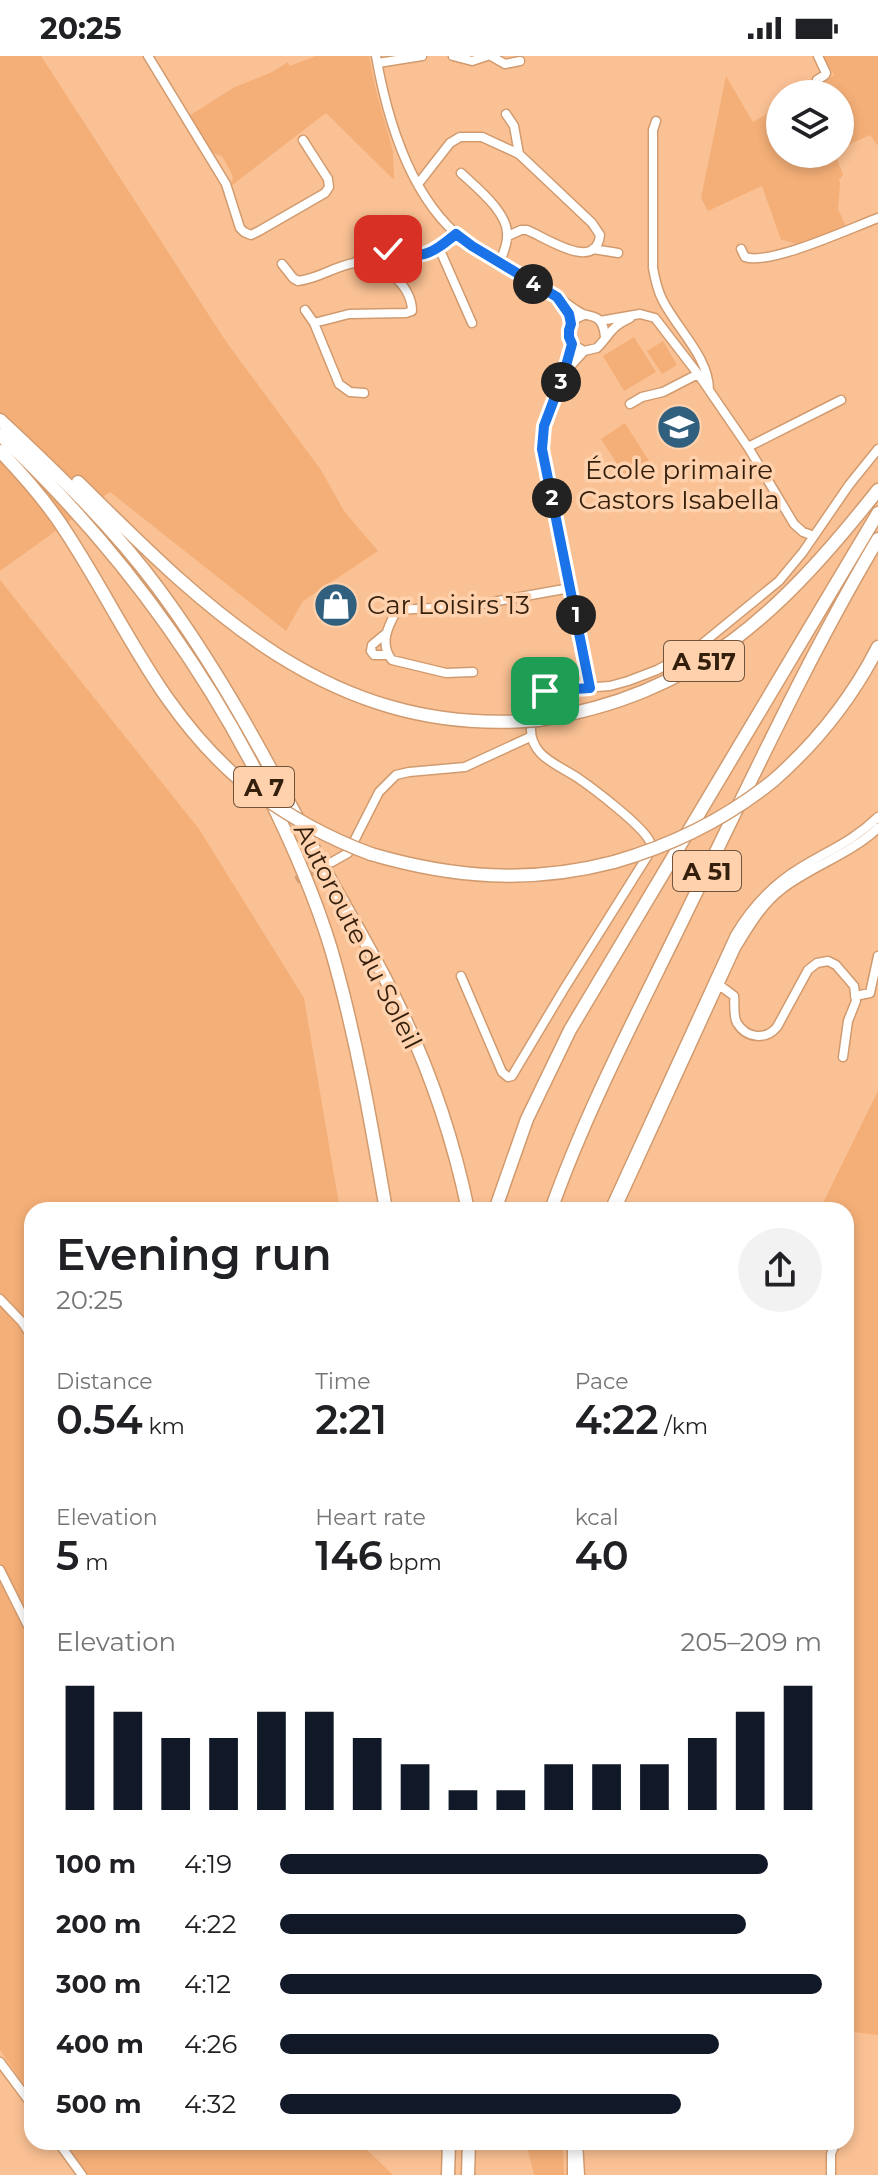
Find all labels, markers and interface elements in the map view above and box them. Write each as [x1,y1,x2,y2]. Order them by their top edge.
text: 20:25 [40,10,121,47]
map controls [766,80,854,168]
button: layers [766,80,854,168]
pin [354,215,422,283]
icon: check [366,227,410,271]
pin: 4 [513,264,553,304]
text: 4 [525,270,541,297]
pin: 3 [541,362,581,402]
text: 3 [554,368,568,395]
school or university icon: École primaire Castors Isabella [655,403,703,451]
place label: École primaire Castors Isabella [578,454,780,516]
pin: 2 [532,478,572,518]
text: 2 [546,484,558,511]
shop icon: Car Loisirs 13 [312,581,360,629]
place label: Car Loisirs 13 [367,589,530,621]
pin: 1 [556,595,596,635]
text: 1 [572,601,580,628]
road number: A 517 [664,641,744,681]
pin [511,657,579,725]
icon: arrive [523,669,567,713]
road number: A 7 [234,767,294,807]
street label: Autoroute du Soleil [287,818,429,1054]
road number: A 51 [673,851,741,891]
text: Evening run [56,1227,332,1281]
button: share [738,1228,822,1312]
text: 20:25 [56,1284,123,1316]
text: Distance [56,1368,153,1395]
text: Time [315,1368,371,1395]
text: Pace [575,1368,629,1395]
text: 0.54 [56,1395,143,1444]
text: 2:21 [315,1395,387,1444]
text: 4:22 [575,1395,658,1444]
text: km [143,1413,185,1440]
text: /km [658,1413,708,1440]
text: Elevation [56,1504,158,1531]
text: Heart rate [315,1504,426,1531]
text: kcal [575,1504,619,1531]
text: 5 [56,1531,79,1580]
text: 146 [315,1531,383,1580]
text: 40 [575,1531,629,1580]
text: m [79,1549,108,1576]
text: bpm [383,1549,442,1576]
text: Elevation [56,1626,176,1658]
text: 205–209 m [681,1626,822,1658]
text: 100 m [56,1848,136,1880]
text: 4:19 [184,1848,232,1880]
text: 200 m [56,1908,141,1940]
text: 4:22 [184,1908,236,1940]
text: 300 m [56,1968,141,2000]
text: 4:12 [184,1968,231,2000]
text: 400 m [56,2028,144,2060]
text: 4:26 [184,2028,237,2060]
text: 500 m [56,2088,141,2120]
text: 4:32 [184,2088,236,2120]

